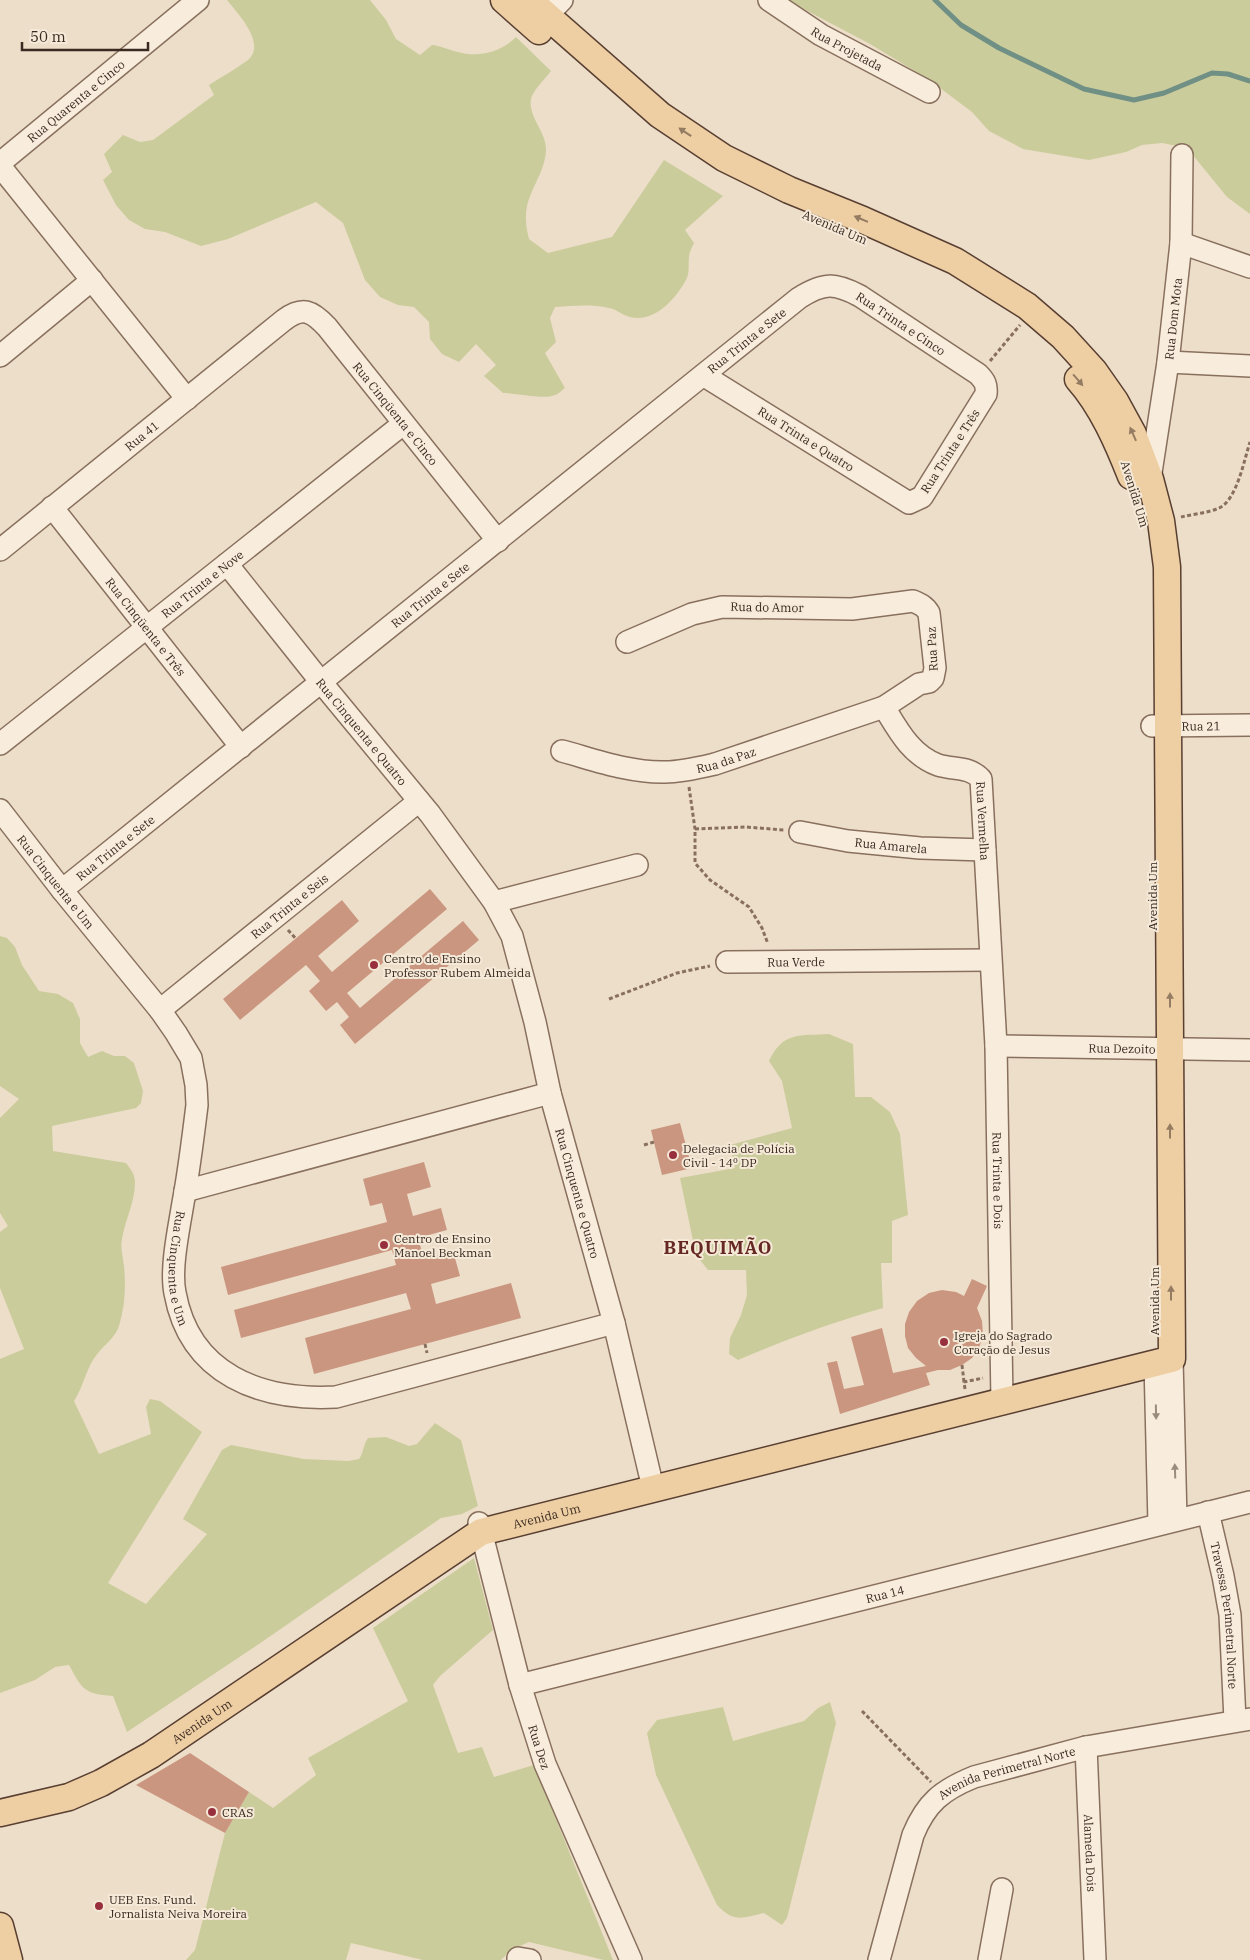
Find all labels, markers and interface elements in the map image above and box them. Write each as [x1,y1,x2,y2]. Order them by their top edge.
scale bar [22,20,149,52]
street label: Rua Projetada [808,23,886,74]
text: 50 m [30,27,66,46]
street label: Rua Quarenta e Cinco [24,56,128,145]
one-way arrow [678,127,692,137]
street label: Avenida Um [800,207,870,248]
one-way arrow [854,215,868,223]
street label: Rua Dom Mota [1161,276,1185,360]
street label: Rua Trinta e Cinco [853,288,949,358]
street label: Rua Trinta e Sete [704,304,789,376]
street label: Rua Cinqüenta e Cinco [350,359,442,468]
one-way arrow [1073,373,1084,386]
street label: Rua Trinta e Quatro [755,403,857,475]
street label: Rua Trinta e Três [917,406,983,496]
street label: Rua 41 [121,417,161,454]
one-way arrow [1128,427,1136,441]
street label: Avenida Um [1118,459,1152,530]
street label: Rua Trinta e Nove [158,546,246,621]
street label: Rua Trinta e Sete [388,558,472,630]
street label: Rua Cinqüenta e Três [103,574,189,679]
street label: Rua do Amor [730,599,804,615]
street label: Rua Paz [923,626,941,672]
street label: Rua Cinquenta e Quatro [313,675,411,788]
street label: Rua 21 [1181,718,1221,733]
street label: Rua da Paz [695,743,758,776]
street label: Rua Vermelha [974,781,993,861]
street label: Rua Trinta e Sete [73,811,157,883]
street label: Rua Cinquenta e Um [14,832,98,932]
street label: Rua Amarela [854,834,928,856]
street label: Avenida Um [1145,861,1160,931]
street label: Rua Trinta e Seis [247,870,331,941]
place label: Centro de Ensino Professor Rubem Almeida [384,951,531,980]
street label: Rua Verde [767,954,825,969]
marker: Centro de Ensino Professor Rubem Almeida [368,959,380,971]
one-way arrow [1166,992,1174,1008]
street label: Rua Dezoito [1088,1040,1156,1056]
one-way arrow [1166,1123,1174,1139]
street label: Rua Cinquenta e Quatro [553,1126,603,1260]
street label: Rua Trinta e Dois [990,1132,1007,1229]
place label: Delegacia de Polícia Civil - 14º DP [683,1141,795,1170]
marker: Delegacia de Polícia Civil - 14º DP [667,1149,679,1161]
street label: Rua Cinquenta e Um [166,1210,192,1328]
place label: Centro de Ensino Manoel Beckman [394,1231,492,1260]
district label: BEQUIMÃO [664,1236,772,1259]
marker: Centro de Ensino Manoel Beckman [378,1239,390,1251]
street label: Avenida Um [1147,1266,1162,1336]
one-way arrow [1167,1285,1175,1301]
place label: Igreja do Sagrado Coração de Jesus [954,1328,1052,1357]
marker: Igreja do Sagrado Coração de Jesus [938,1336,950,1348]
one-way arrow [1152,1404,1160,1420]
one-way arrow [1171,1463,1179,1479]
street label: Avenida Um [511,1500,582,1531]
street label: Travessa Perimetral Norte [1208,1540,1241,1689]
street label: Rua 14 [864,1582,906,1606]
street label: Avenida Um [169,1695,235,1746]
street label: Rua Dez [526,1723,554,1772]
street label: Avenida Perimetral Norte [935,1743,1077,1802]
place label: CRAS [222,1805,253,1820]
marker: CRAS [206,1806,218,1818]
street label: Alameda Dois [1081,1814,1100,1892]
place label: UEB Ens. Fund. Jornalista Neiva Moreira [109,1892,248,1921]
marker: UEB Ens. Fund. Jornalista Neiva Moreira [93,1900,105,1912]

